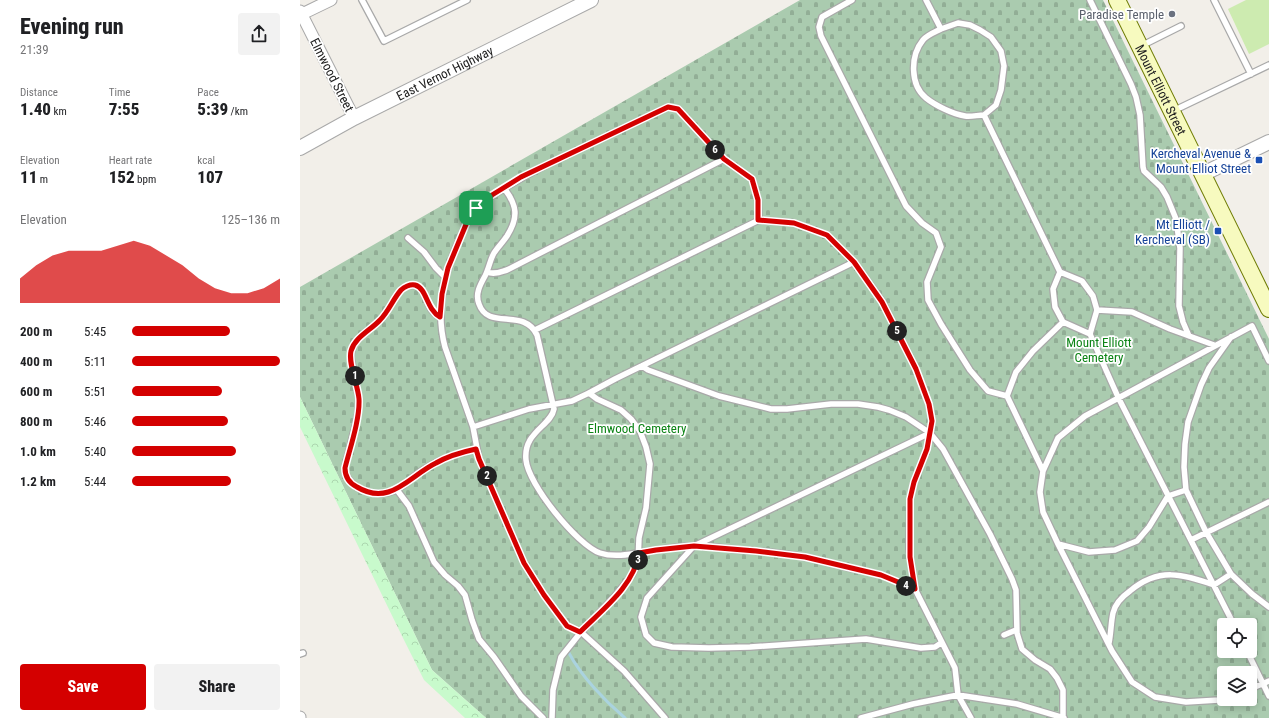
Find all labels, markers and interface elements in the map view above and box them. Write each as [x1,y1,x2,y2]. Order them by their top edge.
place label: Paradise Temple [1079,7,1164,22]
marker: Paradise Temple [1167,9,1177,19]
button: share [238,13,280,55]
text: Evening run [20,14,124,39]
street label: Elmwood Street [307,36,357,114]
text: 21:39 [20,42,49,57]
street label: East Vernor Highway [394,42,496,103]
street label: Mount Elliott Street [1133,42,1190,138]
text: Distance [20,86,58,99]
text: Time [109,86,130,99]
text: Pace [197,86,219,99]
text: 1.40 [20,99,51,119]
text: 7:55 [109,99,139,119]
text: 5:39 [197,99,228,119]
text: km [51,105,67,118]
text: /km [228,105,248,118]
pin: 6 [705,140,725,160]
text: 6 [712,143,718,156]
place label: Kercheval Avenue & Mount Elliot Street [1151,146,1251,176]
text: Elevation [20,154,60,167]
text: Heart rate [109,154,152,167]
text: kcal [197,154,215,167]
marker: Kercheval Avenue & Mount Elliot Street [1254,155,1264,165]
text: 11 [20,167,37,187]
text: 152 [109,167,135,187]
text: 107 [197,167,223,187]
text: m [37,173,48,186]
text: bpm [135,173,156,186]
pin [459,191,493,225]
icon: arrive [465,197,487,219]
text: Elevation [20,212,67,227]
text: 125–136 m [221,212,280,227]
place label: Mt Elliott / Kercheval (SB) [1135,217,1210,247]
marker: Mt Elliott / Kercheval (SB) [1213,226,1223,236]
pin: 5 [887,321,907,341]
text: 200 m [20,324,52,339]
text: 5:45 [84,324,106,339]
text: 5 [894,324,900,337]
park label: Mount Elliott Cemetery [1066,335,1132,365]
text: 400 m [20,354,52,369]
text: 5:11 [84,354,106,369]
pin: 1 [345,366,365,386]
text: 1 [352,369,358,382]
text: 600 m [20,384,52,399]
text: 5:51 [84,384,106,399]
text: 800 m [20,414,52,429]
text: 5:46 [84,414,106,429]
park label: Elmwood Cemetery [588,421,687,436]
text: 1.0 km [20,444,56,459]
text: 5:40 [84,444,106,459]
pin: 2 [477,466,497,486]
text: 2 [484,469,490,482]
text: 1.2 km [20,474,56,489]
text: 5:44 [84,474,106,489]
pin: 3 [628,550,648,570]
text: 3 [635,553,641,566]
pin: 4 [896,576,916,596]
text: 4 [903,579,909,592]
map controls [1217,618,1257,706]
button: locate [1217,618,1257,658]
button: Save [20,664,146,710]
button: Share [154,664,280,710]
button: layers [1217,666,1257,706]

